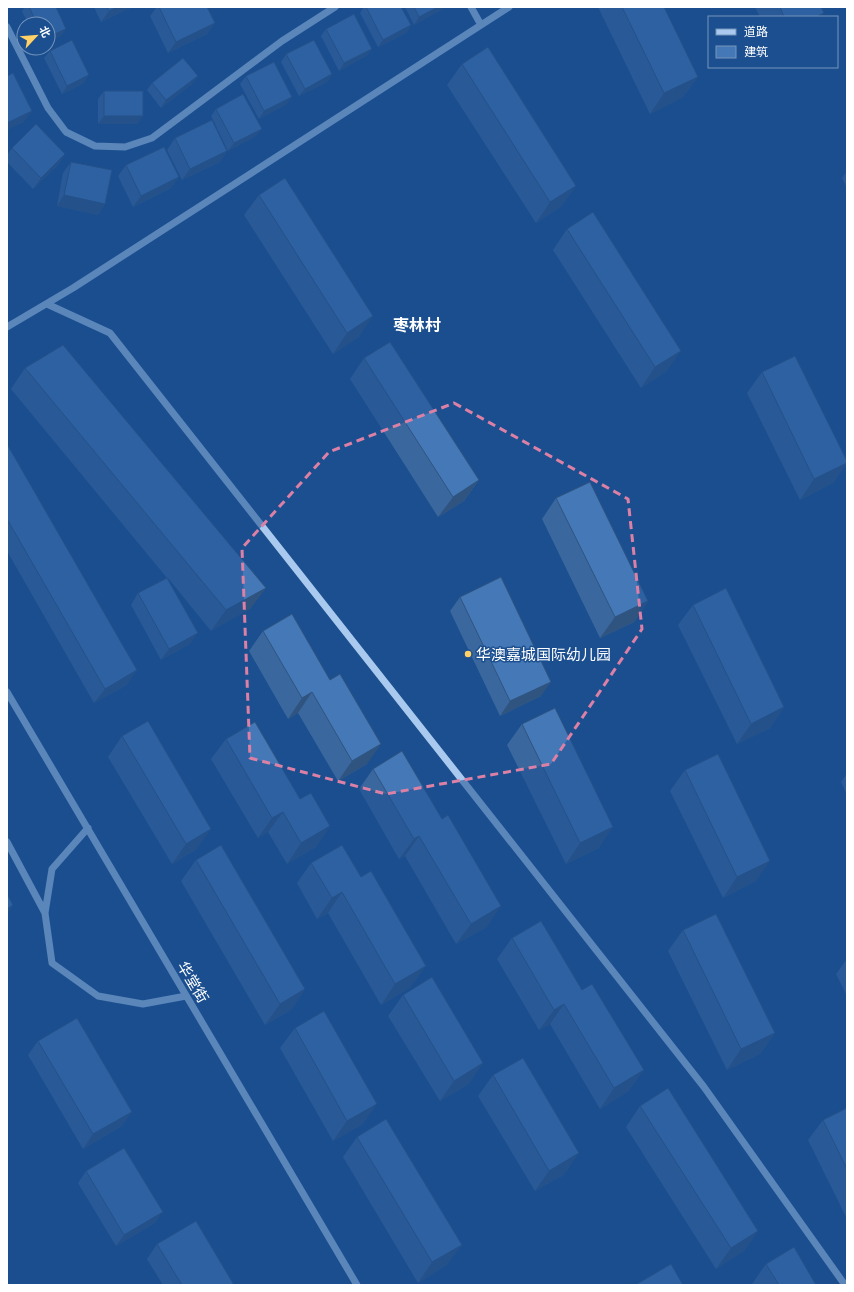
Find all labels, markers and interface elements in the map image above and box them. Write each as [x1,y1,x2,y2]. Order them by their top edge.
north arrow [16,16,56,56]
legend [708,16,838,68]
text: 北 [36,24,54,40]
text: 道路 [744,24,768,40]
text: 建筑 [744,44,768,60]
district label: 枣林村 [393,315,441,336]
place label: 华澳嘉城国际幼儿园 [476,645,611,664]
marker: 华澳嘉城国际幼儿园 [463,649,473,659]
street label: 华堂街 [173,958,213,1006]

